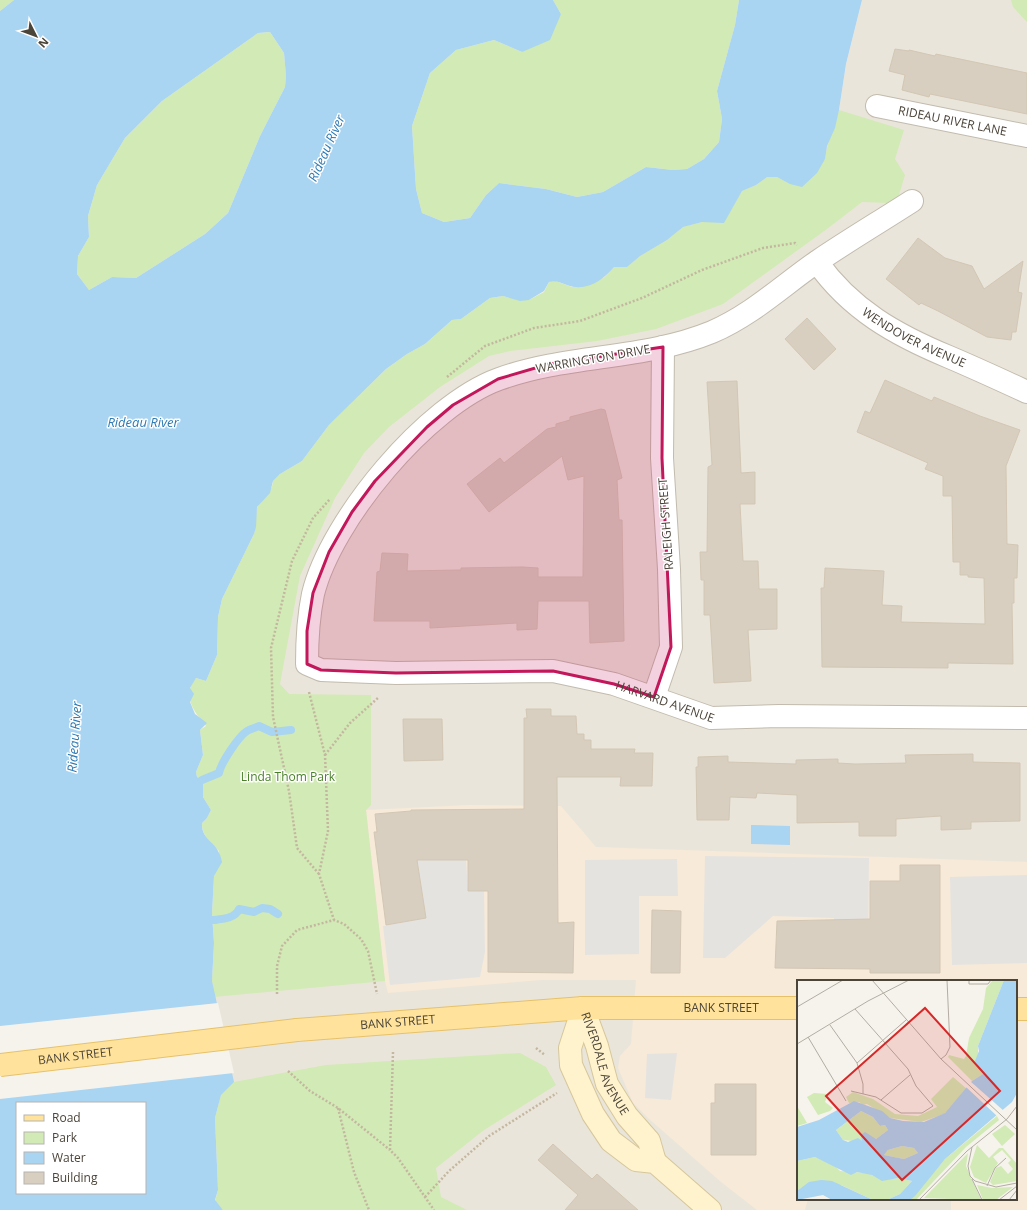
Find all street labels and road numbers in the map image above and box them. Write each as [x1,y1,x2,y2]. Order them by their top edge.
street label: RIDEAU RIVER LANE [897,101,1008,140]
street label: WENDOVER AVENUE [859,303,969,371]
street label: WARRINGTON DRIVE [534,340,652,377]
street label: RALEIGH STREET [654,477,677,571]
street label: HARVARD AVENUE [613,676,717,727]
street label: BANK STREET [683,999,759,1016]
street label: RIVERDALE AVENUE [577,1009,633,1118]
street label: BANK STREET [359,1010,436,1033]
street label: BANK STREET [37,1043,114,1068]

